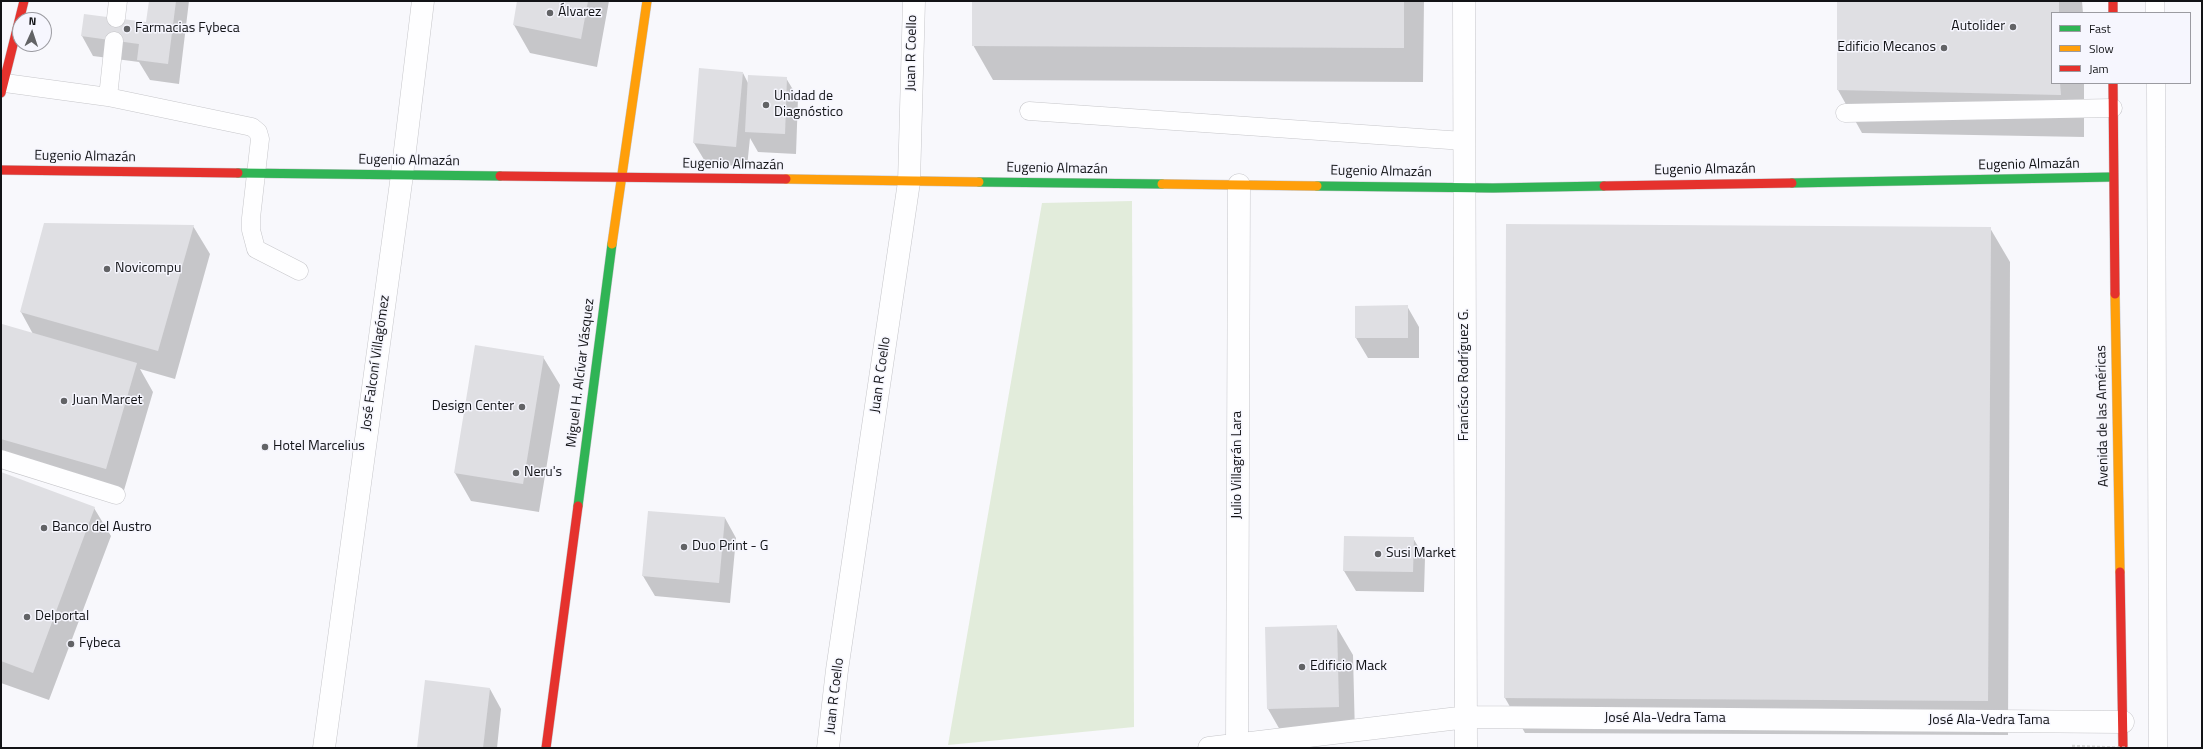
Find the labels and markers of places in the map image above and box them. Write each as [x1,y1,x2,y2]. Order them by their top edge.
place label: Álvarez [558,5,601,21]
marker: Álvarez [545,8,555,18]
place label: Autolider [1951,19,2005,35]
place label: Farmacias Fybeca [135,21,240,37]
marker: Autolider [2008,22,2018,32]
marker: Farmacias Fybeca [122,24,132,34]
place label: Edificio Mecanos [1837,40,1936,56]
marker: Edificio Mecanos [1939,43,1949,53]
place label: Unidad de Diagnóstico [774,89,843,122]
marker: Unidad de Diagnóstico [761,100,771,110]
place label: Novicompu [115,261,181,277]
marker: Novicompu [102,264,112,274]
place label: Juan Marcet [72,393,143,409]
marker: Juan Marcet [59,396,69,406]
place label: Design Center [432,399,514,415]
marker: Design Center [517,402,527,412]
place label: Hotel Marcelius [273,439,365,455]
marker: Hotel Marcelius [260,442,270,452]
place label: Neru's [524,465,562,481]
marker: Neru's [511,468,521,478]
place label: Banco del Austro [52,520,152,536]
marker: Banco del Austro [39,523,49,533]
place label: Duo Print - G [692,539,768,555]
marker: Duo Print - G [679,542,689,552]
place label: Susi Market [1386,546,1456,562]
marker: Susi Market [1373,549,1383,559]
place label: Delportal [35,609,89,625]
marker: Delportal [22,612,32,622]
place label: Fybeca [79,636,120,652]
marker: Fybeca [66,639,76,649]
place label: Edificio Mack [1310,659,1387,675]
marker: Edificio Mack [1297,662,1307,672]

